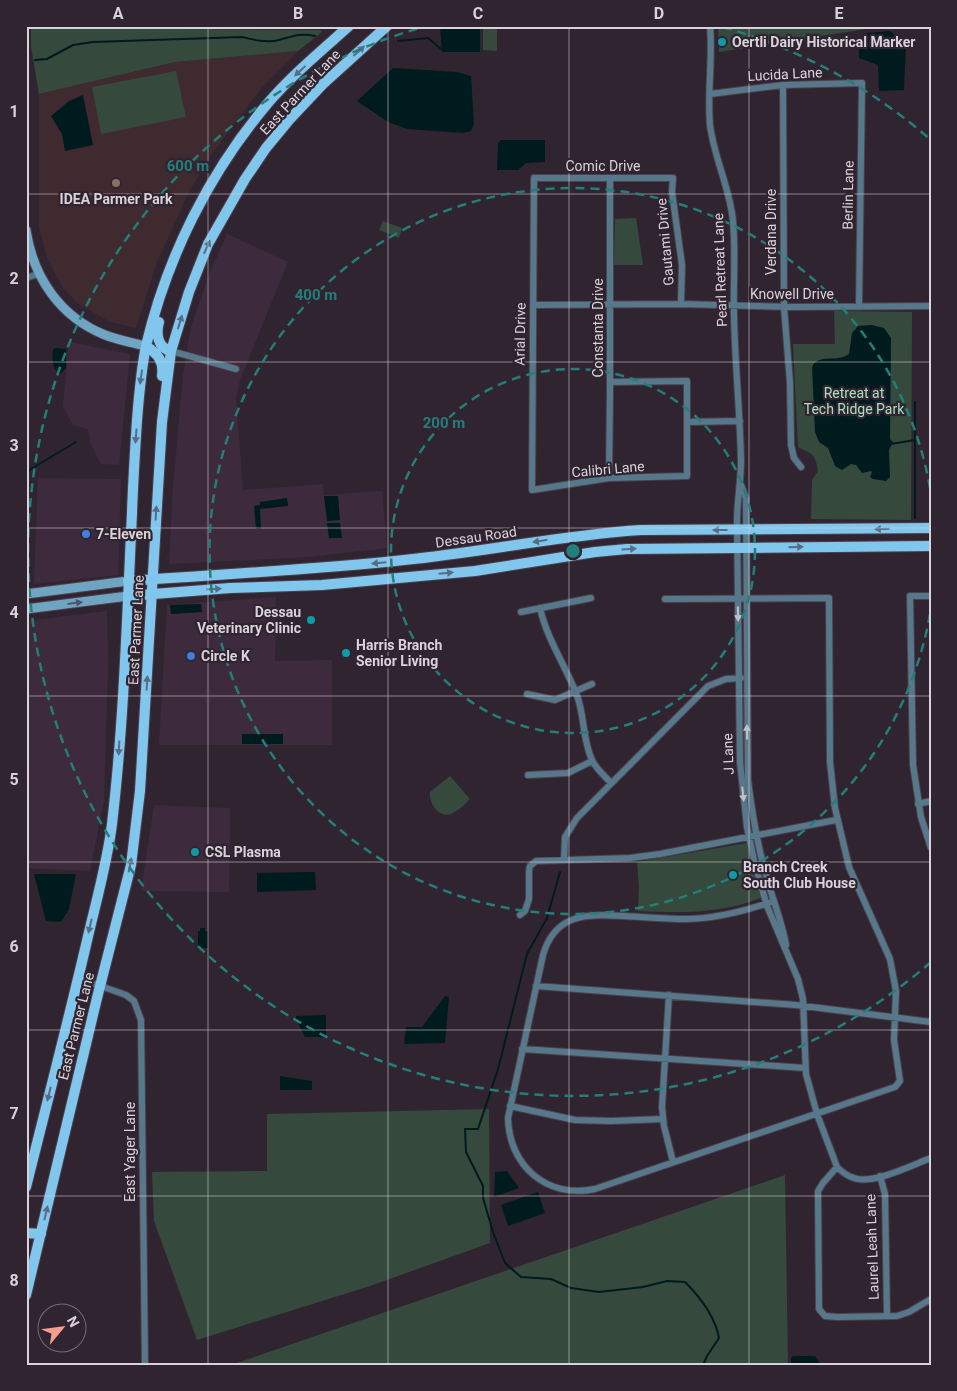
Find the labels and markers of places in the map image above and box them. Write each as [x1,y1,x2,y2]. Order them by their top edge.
place label: Oertli Dairy Historical Marker [732,34,915,50]
marker: Oertli Dairy Historical Marker [716,36,728,48]
marker: IDEA Parmer Park [110,177,122,189]
place label: IDEA Parmer Park [60,191,173,207]
place label: 7-Eleven [96,526,151,542]
marker: 7-Eleven [80,528,92,540]
centre of rings [564,542,582,560]
place label: Dessau Veterinary Clinic [197,604,301,636]
marker: Dessau Veterinary Clinic [305,614,317,626]
place label: Harris Branch Senior Living [356,637,442,669]
marker: Harris Branch Senior Living [340,647,352,659]
place label: Circle K [201,648,250,664]
marker: Circle K [185,650,197,662]
place label: CSL Plasma [205,844,281,860]
marker: CSL Plasma [189,846,201,858]
place label: Branch Creek South Club House [743,859,856,891]
marker: Branch Creek South Club House [727,869,739,881]

